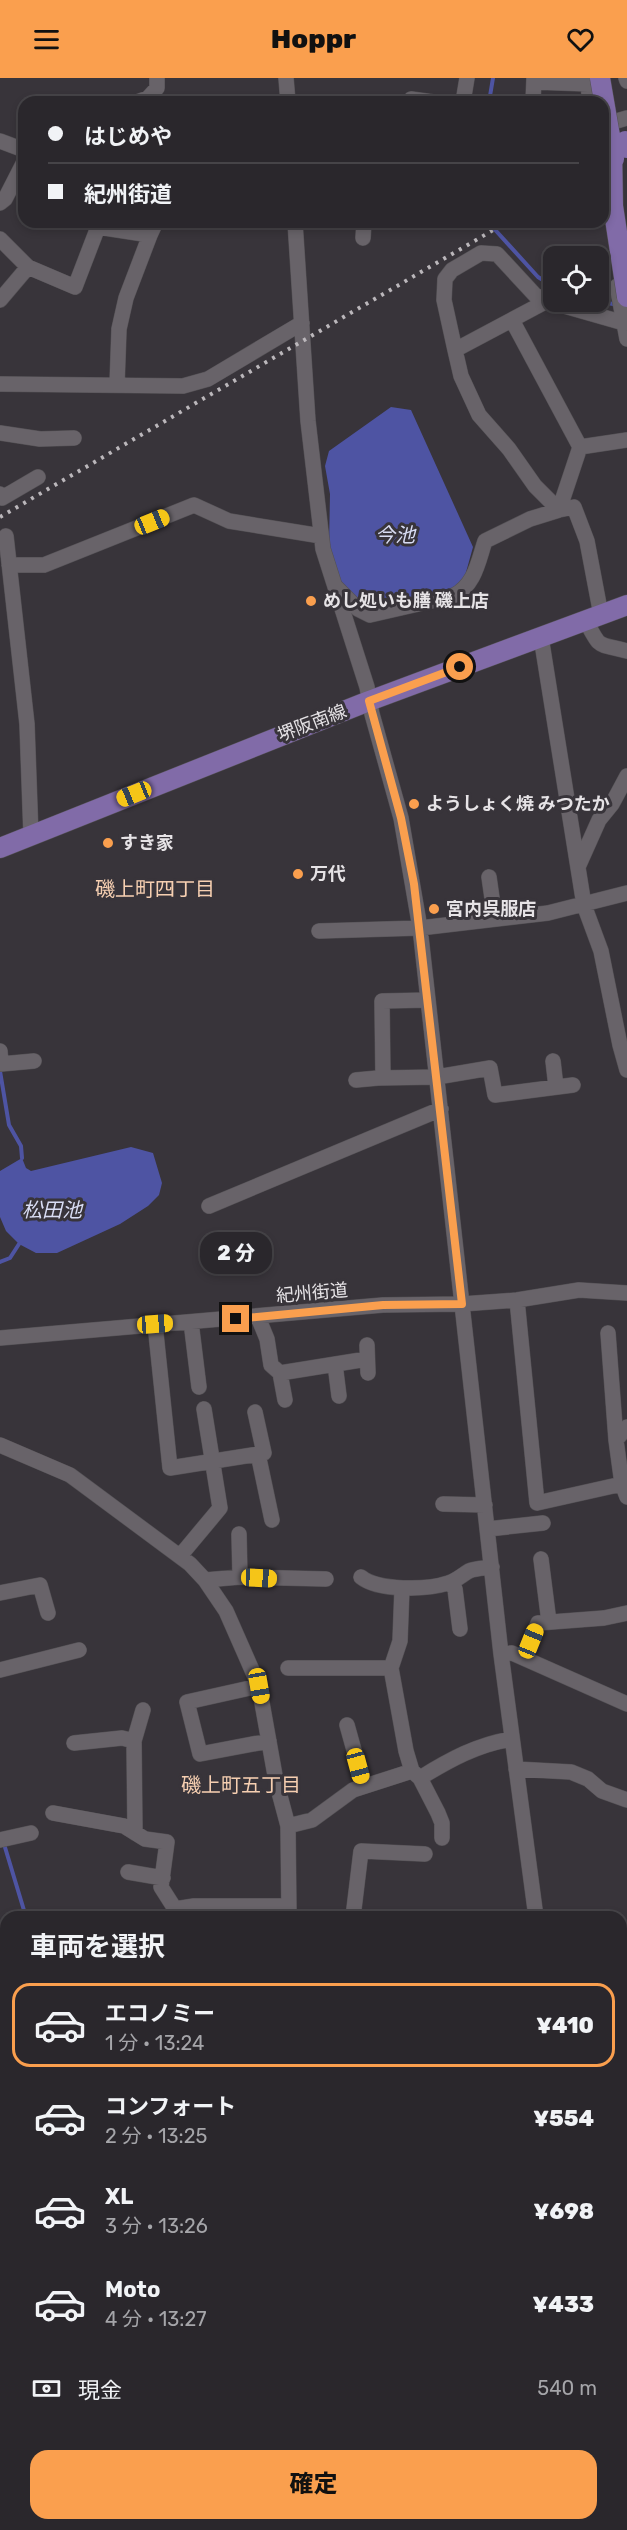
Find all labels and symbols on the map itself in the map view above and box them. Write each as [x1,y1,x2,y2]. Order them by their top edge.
car [132,507,172,537]
water label: 今池 [375,523,417,547]
place label: めし処いも膳 磯上店 [323,590,489,612]
marker: めし処いも膳 磯上店 [304,594,318,608]
route start [446,653,473,680]
street label: 堺阪南線 [274,700,350,746]
car [114,779,154,809]
place label: ようしょく焼 みつたか [426,793,610,815]
marker: ようしょく焼 みつたか [407,797,421,811]
place label: すき家 [120,832,174,854]
marker: すき家 [101,836,115,850]
place label: 万代 [310,863,346,885]
marker: 万代 [291,867,305,881]
district label: 磯上町四丁目 [95,877,215,901]
place label: 宮内呉服店 [446,898,536,920]
marker: 宮内呉服店 [427,902,441,916]
water label: 松田池 [22,1198,84,1222]
callout: 2 分 [200,1232,272,1274]
street label: 紀州街道 [275,1279,349,1307]
route end [222,1305,249,1332]
car [136,1314,174,1334]
car [241,1568,277,1588]
car [516,1621,546,1661]
car [247,1667,271,1705]
car [345,1746,371,1786]
district label: 磯上町五丁目 [181,1773,301,1797]

